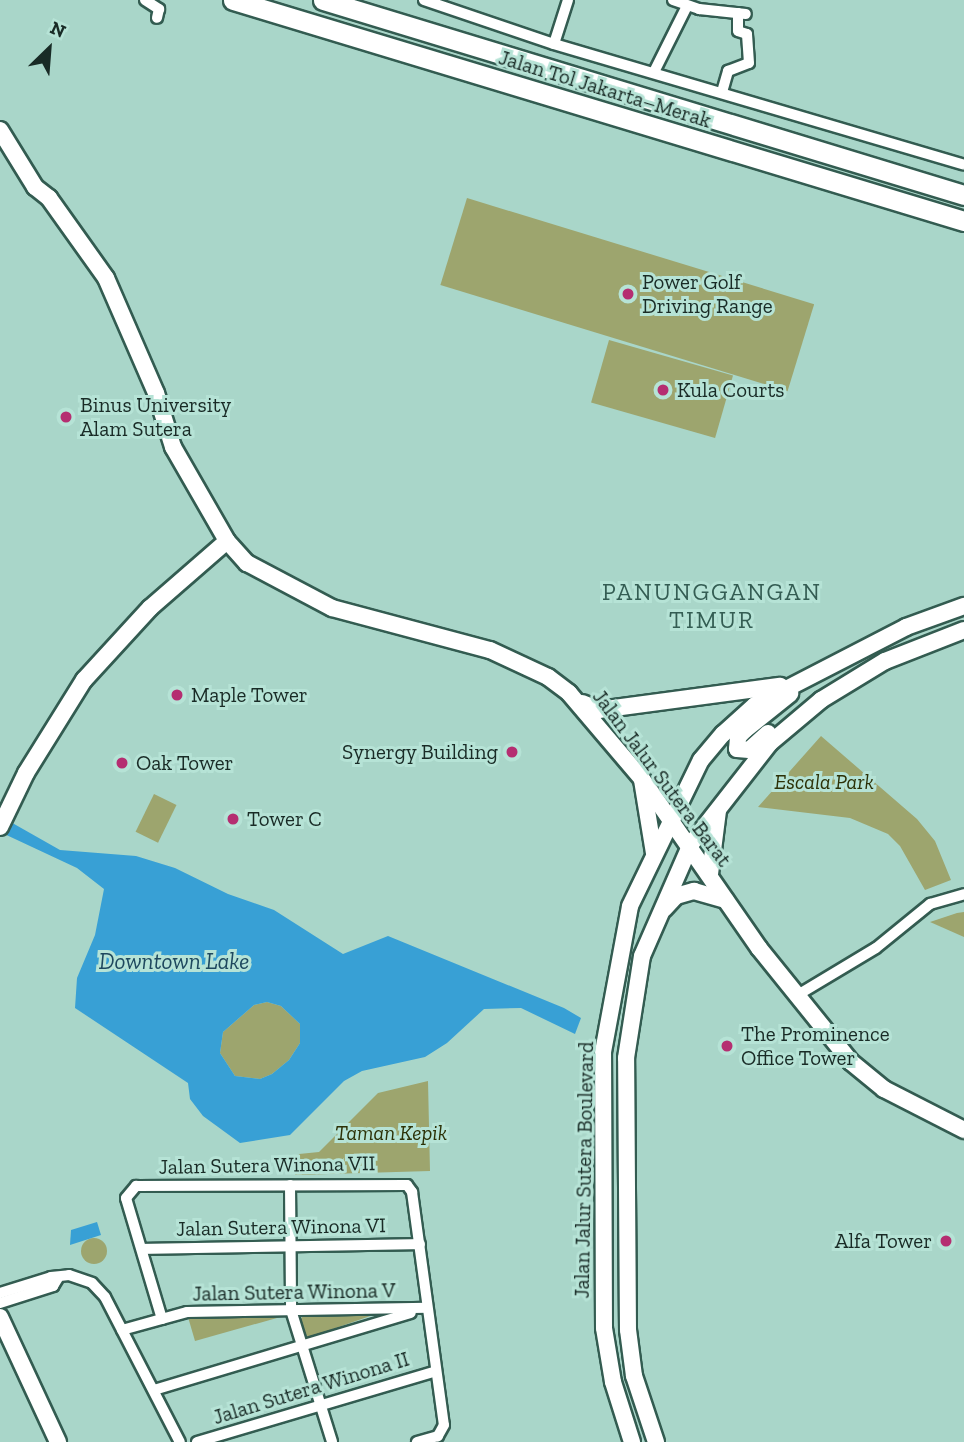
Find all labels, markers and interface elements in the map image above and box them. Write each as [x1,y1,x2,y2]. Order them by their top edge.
north arrow [14,14,84,84]
text: N [47,16,69,43]
street label: Jalan Tol Jakarta–Merak [495,45,715,133]
place label: Power Golf Driving Range [642,269,773,319]
marker: Power Golf Driving Range [620,286,636,302]
place label: Kula Courts [677,377,784,403]
marker: Kula Courts [655,382,671,398]
place label: Binus University Alam Sutera [80,392,231,442]
marker: Binus University Alam Sutera [58,409,74,425]
district label: PANUNGGANGAN TIMUR [603,578,821,634]
place label: Maple Tower [191,682,308,708]
street label: Jalan Jalur Sutera Barat [587,684,737,872]
marker: Maple Tower [169,687,185,703]
place label: Synergy Building [342,739,498,765]
marker: Synergy Building [504,744,520,760]
place label: Oak Tower [136,750,234,776]
marker: Oak Tower [114,755,130,771]
park label: Escala Park [774,769,874,795]
place label: Tower C [247,806,322,832]
marker: Tower C [225,811,241,827]
water label: Downtown Lake [99,947,249,975]
place label: The Prominence Office Tower [741,1021,890,1071]
marker: The Prominence Office Tower [719,1038,735,1054]
street label: Jalan Jalur Sutera Boulevard [569,1041,599,1299]
park label: Taman Kepik [335,1120,447,1146]
street label: Jalan Sutera Winona VII [158,1150,376,1180]
street label: Jalan Sutera Winona VI [175,1213,387,1241]
place label: Alfa Tower [834,1228,932,1254]
marker: Alfa Tower [938,1233,954,1249]
street label: Jalan Sutera Winona V [192,1278,396,1306]
street label: Jalan Sutera Winona II [210,1346,412,1430]

